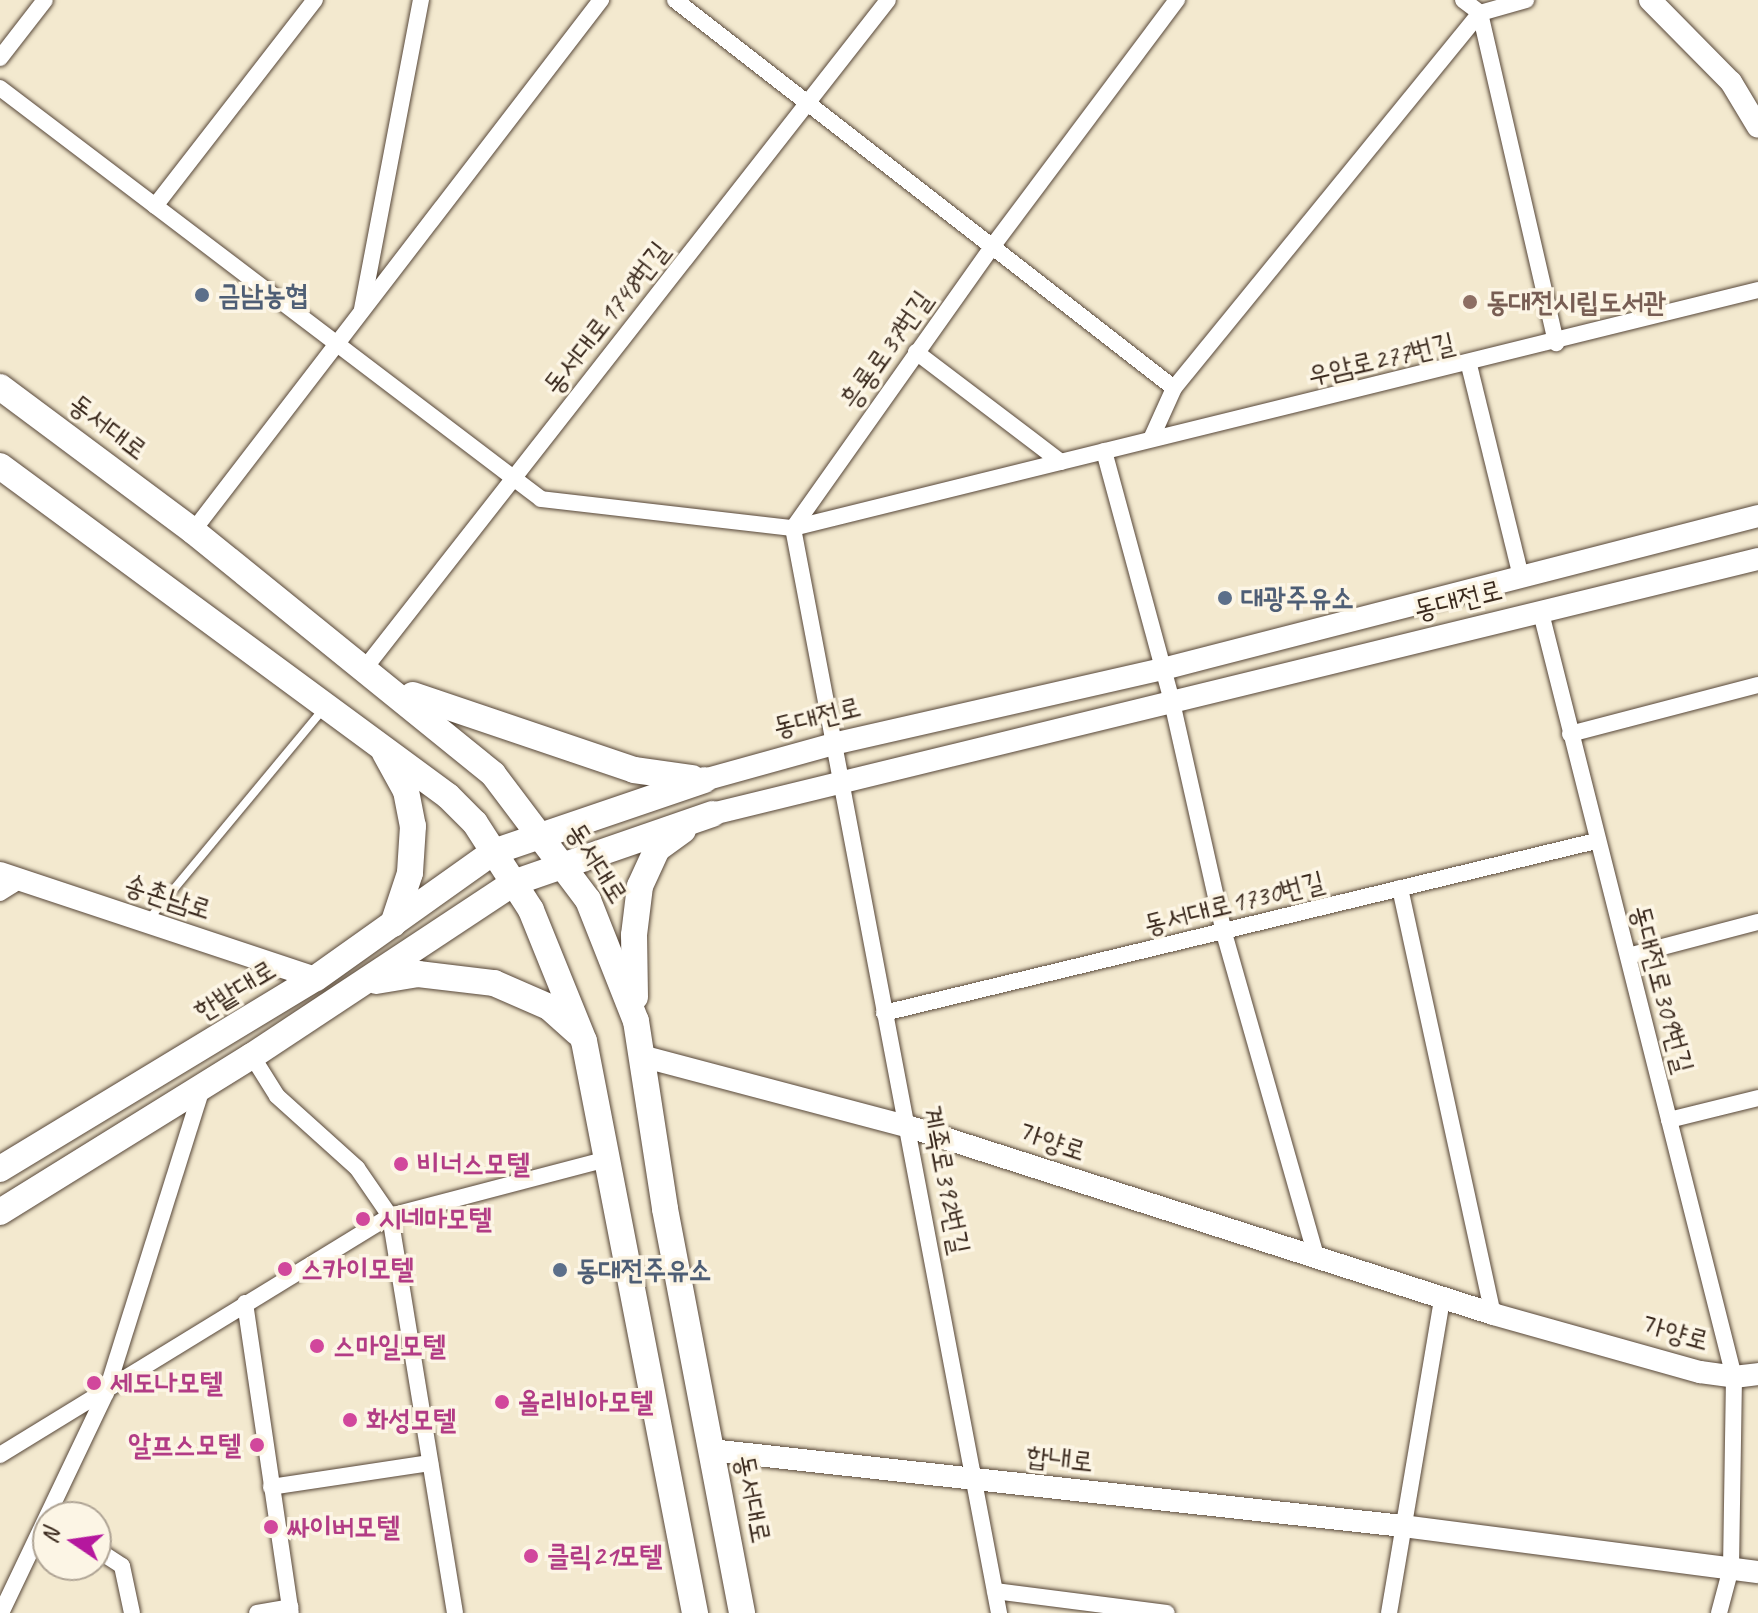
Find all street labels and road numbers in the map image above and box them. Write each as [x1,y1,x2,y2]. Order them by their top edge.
street label: 동서대로1748번길 [536,235,676,401]
street label: 흥룡로37번길 [833,284,939,416]
street label: 우암로277번길 [1304,326,1458,392]
street label: 동서대로 [62,386,154,468]
street label: 동대전로 [1410,573,1506,627]
street label: 동대전로 [769,690,865,744]
street label: 동서대로 [559,816,635,910]
street label: 동서대로1730번길 [1140,864,1328,942]
street label: 송촌남로 [120,867,216,927]
street label: 동대전로309번길 [1623,901,1701,1077]
street label: 한밭대로 [188,952,282,1028]
street label: 계족로392번길 [915,1103,977,1257]
street label: 가양로 [1016,1116,1090,1168]
street label: 가양로 [1639,1308,1713,1358]
street label: 합내로 [1025,1439,1095,1479]
street label: 동서대로 [728,1452,778,1546]

